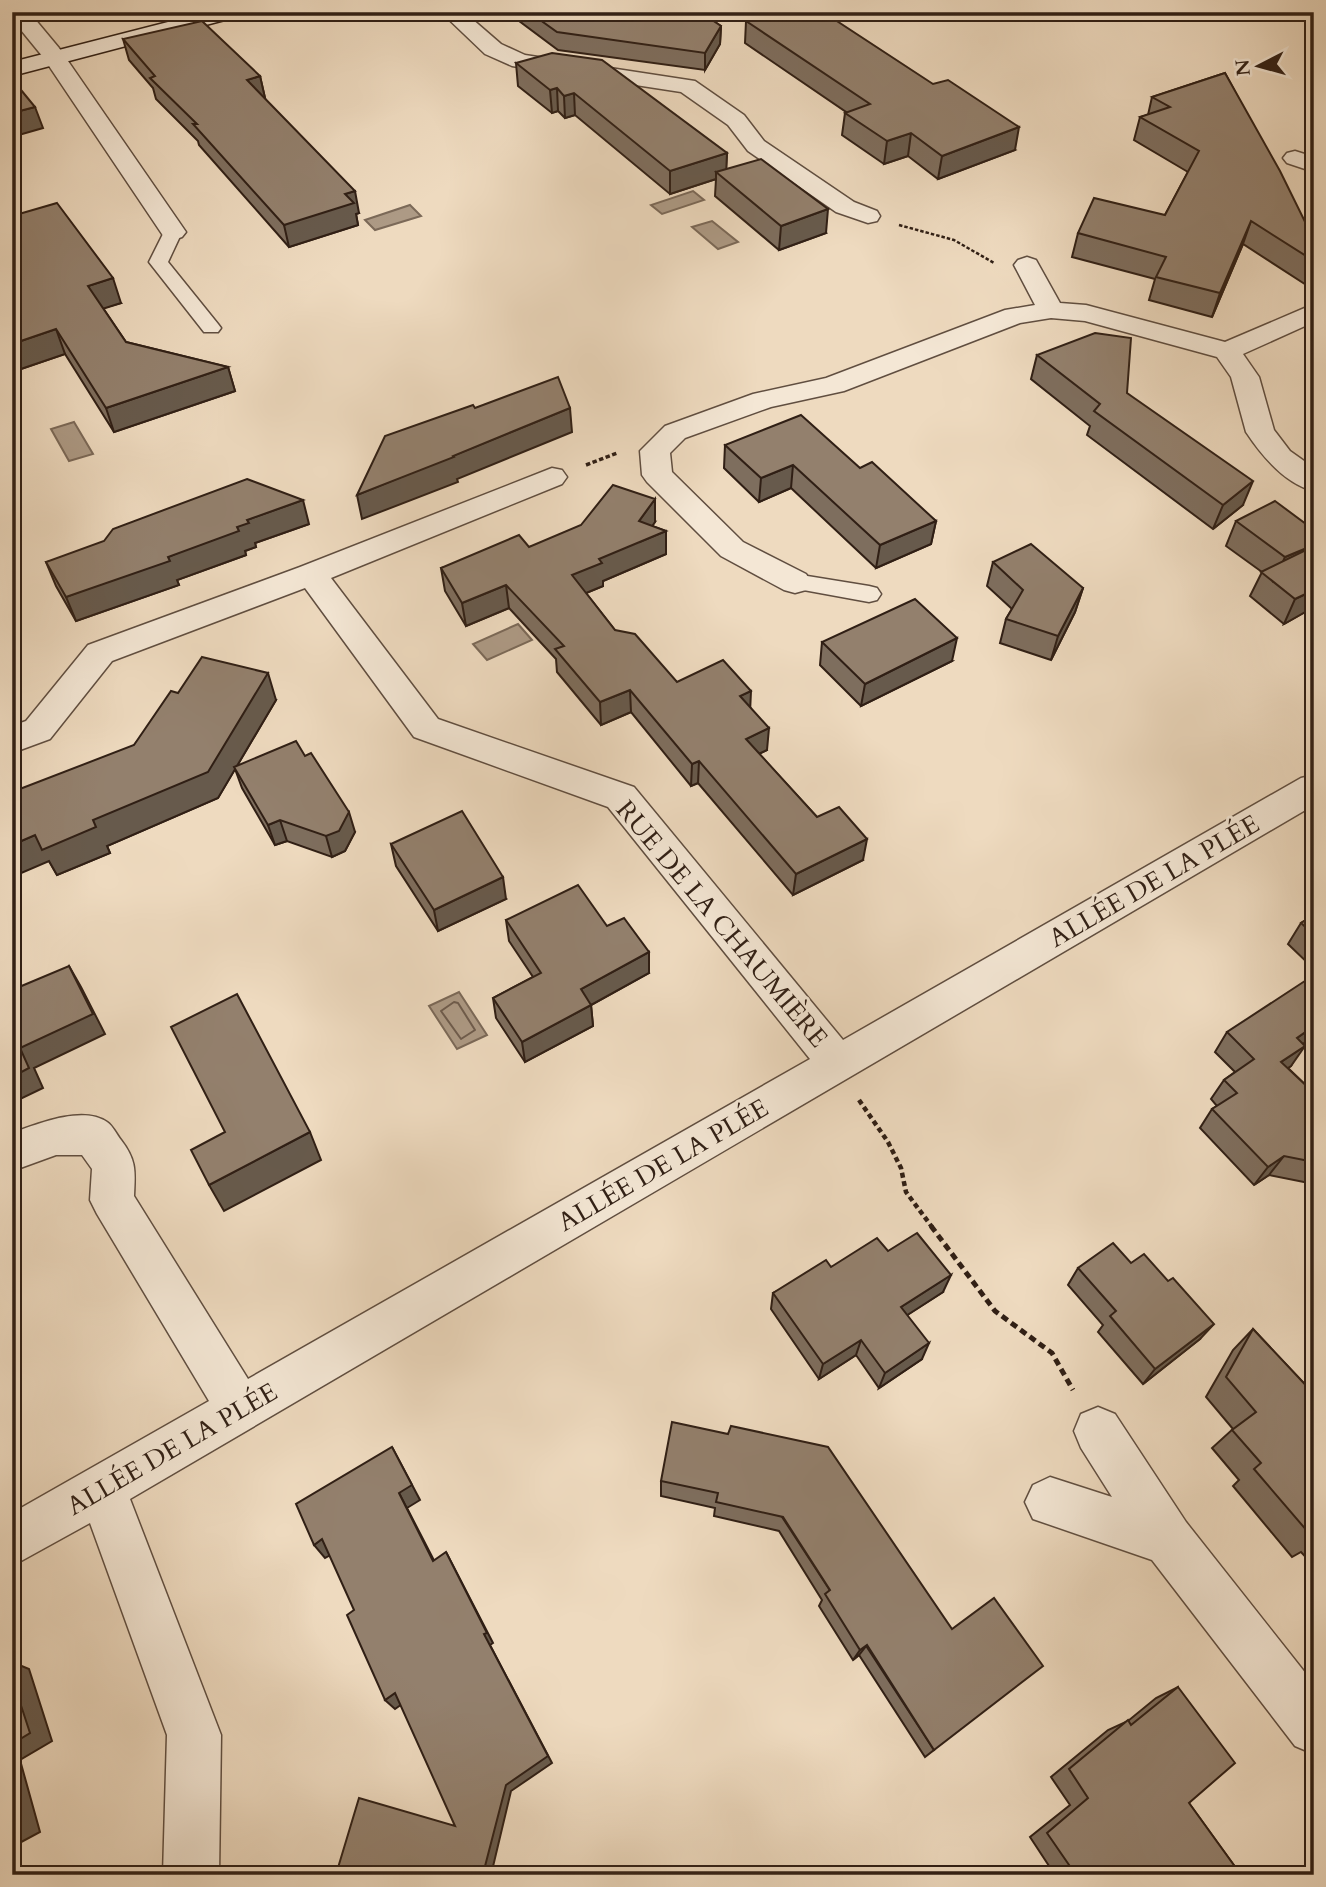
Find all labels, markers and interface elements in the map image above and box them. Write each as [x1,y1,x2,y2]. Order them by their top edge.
north arrow [1224,32,1294,102]
text: N [1229,58,1257,77]
street label: RUE DE LA CHAUMIÈRE [608,793,836,1055]
street label: ALLÉE DE LA PLÉE [1042,806,1266,956]
street label: ALLÉE DE LA PLÉE [551,1090,775,1240]
street label: ALLÉE DE LA PLÉE [60,1374,284,1524]

